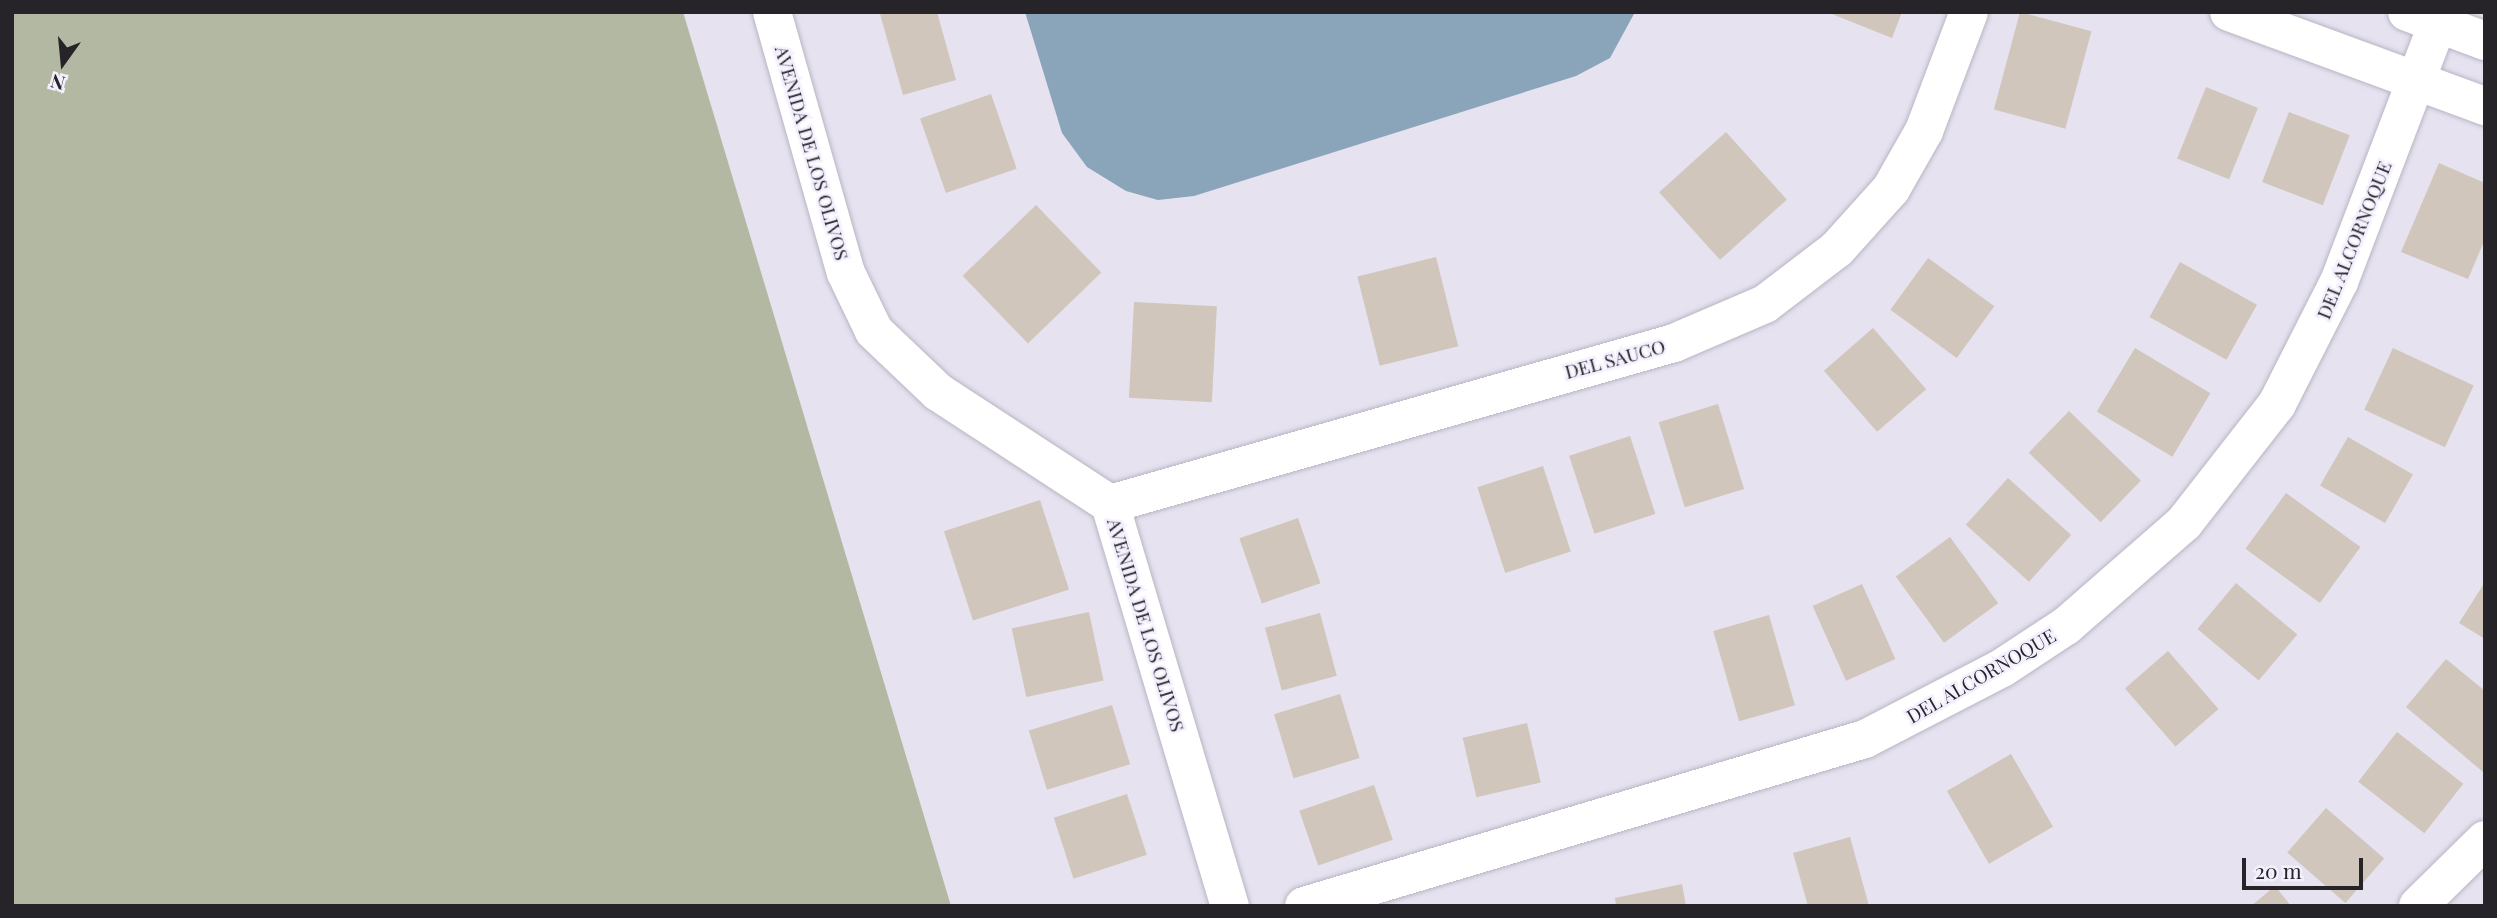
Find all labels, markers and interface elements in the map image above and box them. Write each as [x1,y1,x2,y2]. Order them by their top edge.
north arrow [28,28,98,98]
street label: AVENIDA DE LOS OLIVOS [770,43,854,263]
text: N [48,69,68,98]
street label: DEL ALCORNOQUE [2312,157,2396,323]
street label: DEL SAUCO [1562,335,1668,383]
street label: AVENIDA DE LOS OLIVOS [1103,515,1189,735]
street label: DEL ALCORNOQUE [1902,624,2060,728]
scale bar [2245,844,2366,888]
text: 20 m [2255,856,2302,884]

